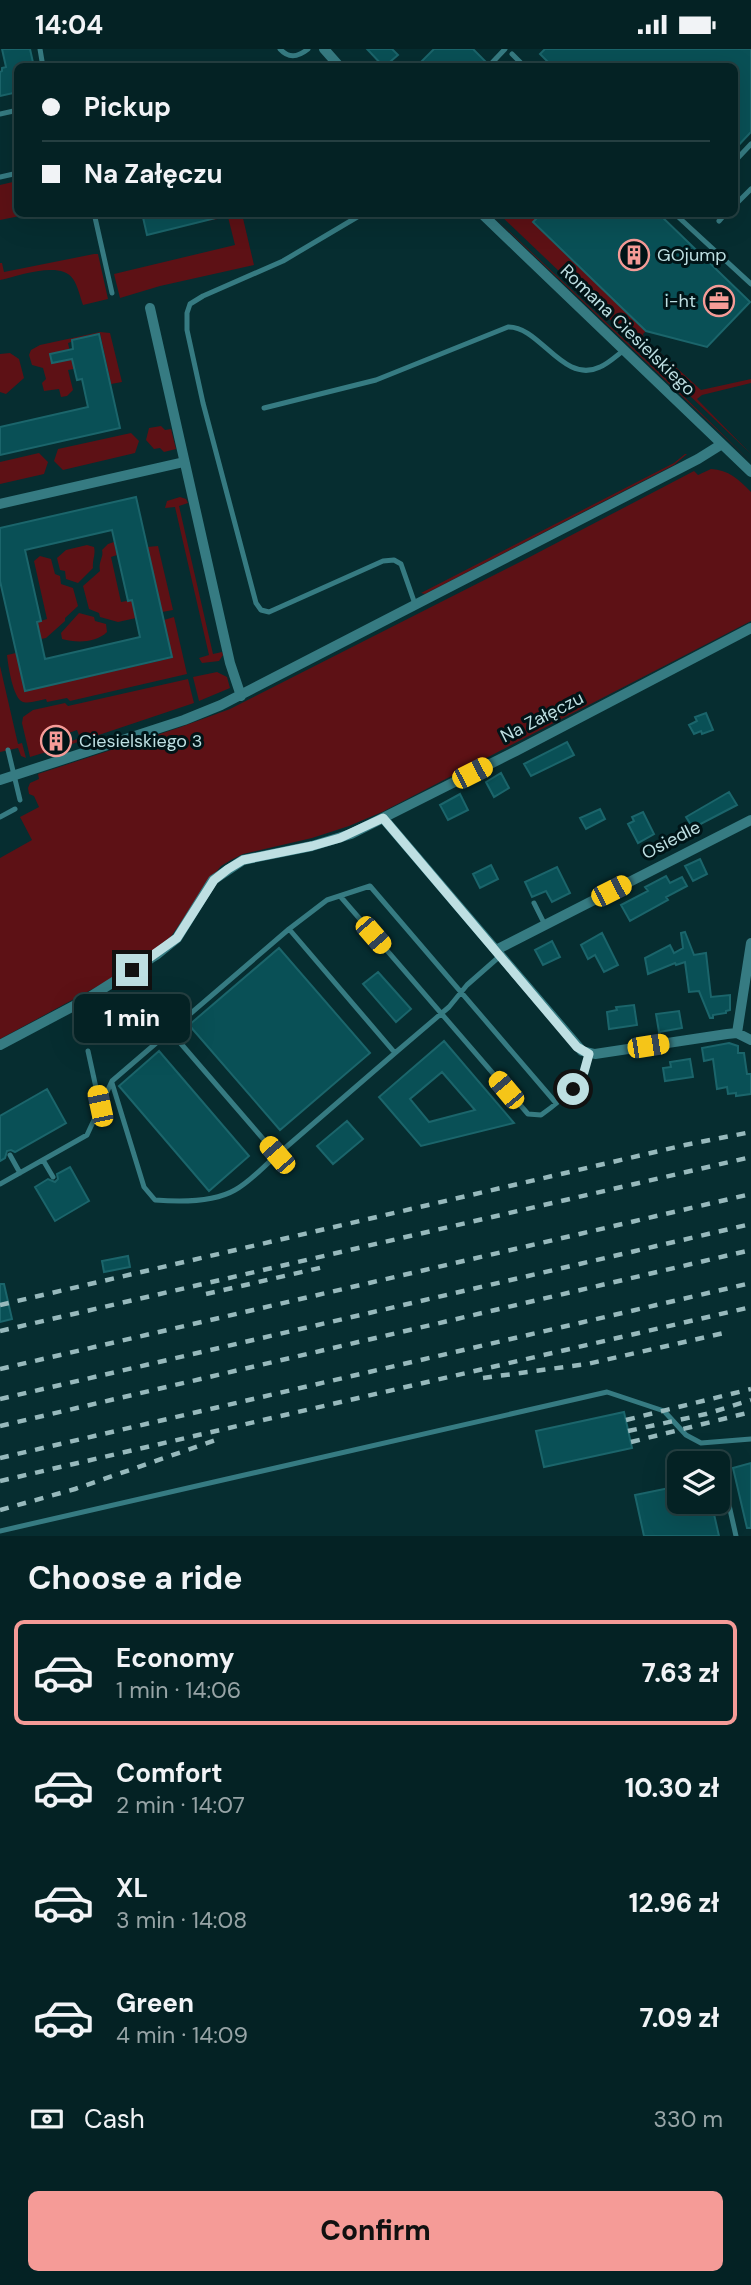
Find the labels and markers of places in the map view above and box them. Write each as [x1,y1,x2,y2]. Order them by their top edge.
building icon: GOjump [617,238,651,272]
place label: GOjump [657,243,727,267]
office icon: i-ht [702,284,736,318]
place label: i-ht [665,289,696,313]
building icon: Ciesielskiego 3 [39,724,73,758]
place label: Ciesielskiego 3 [79,729,202,753]

